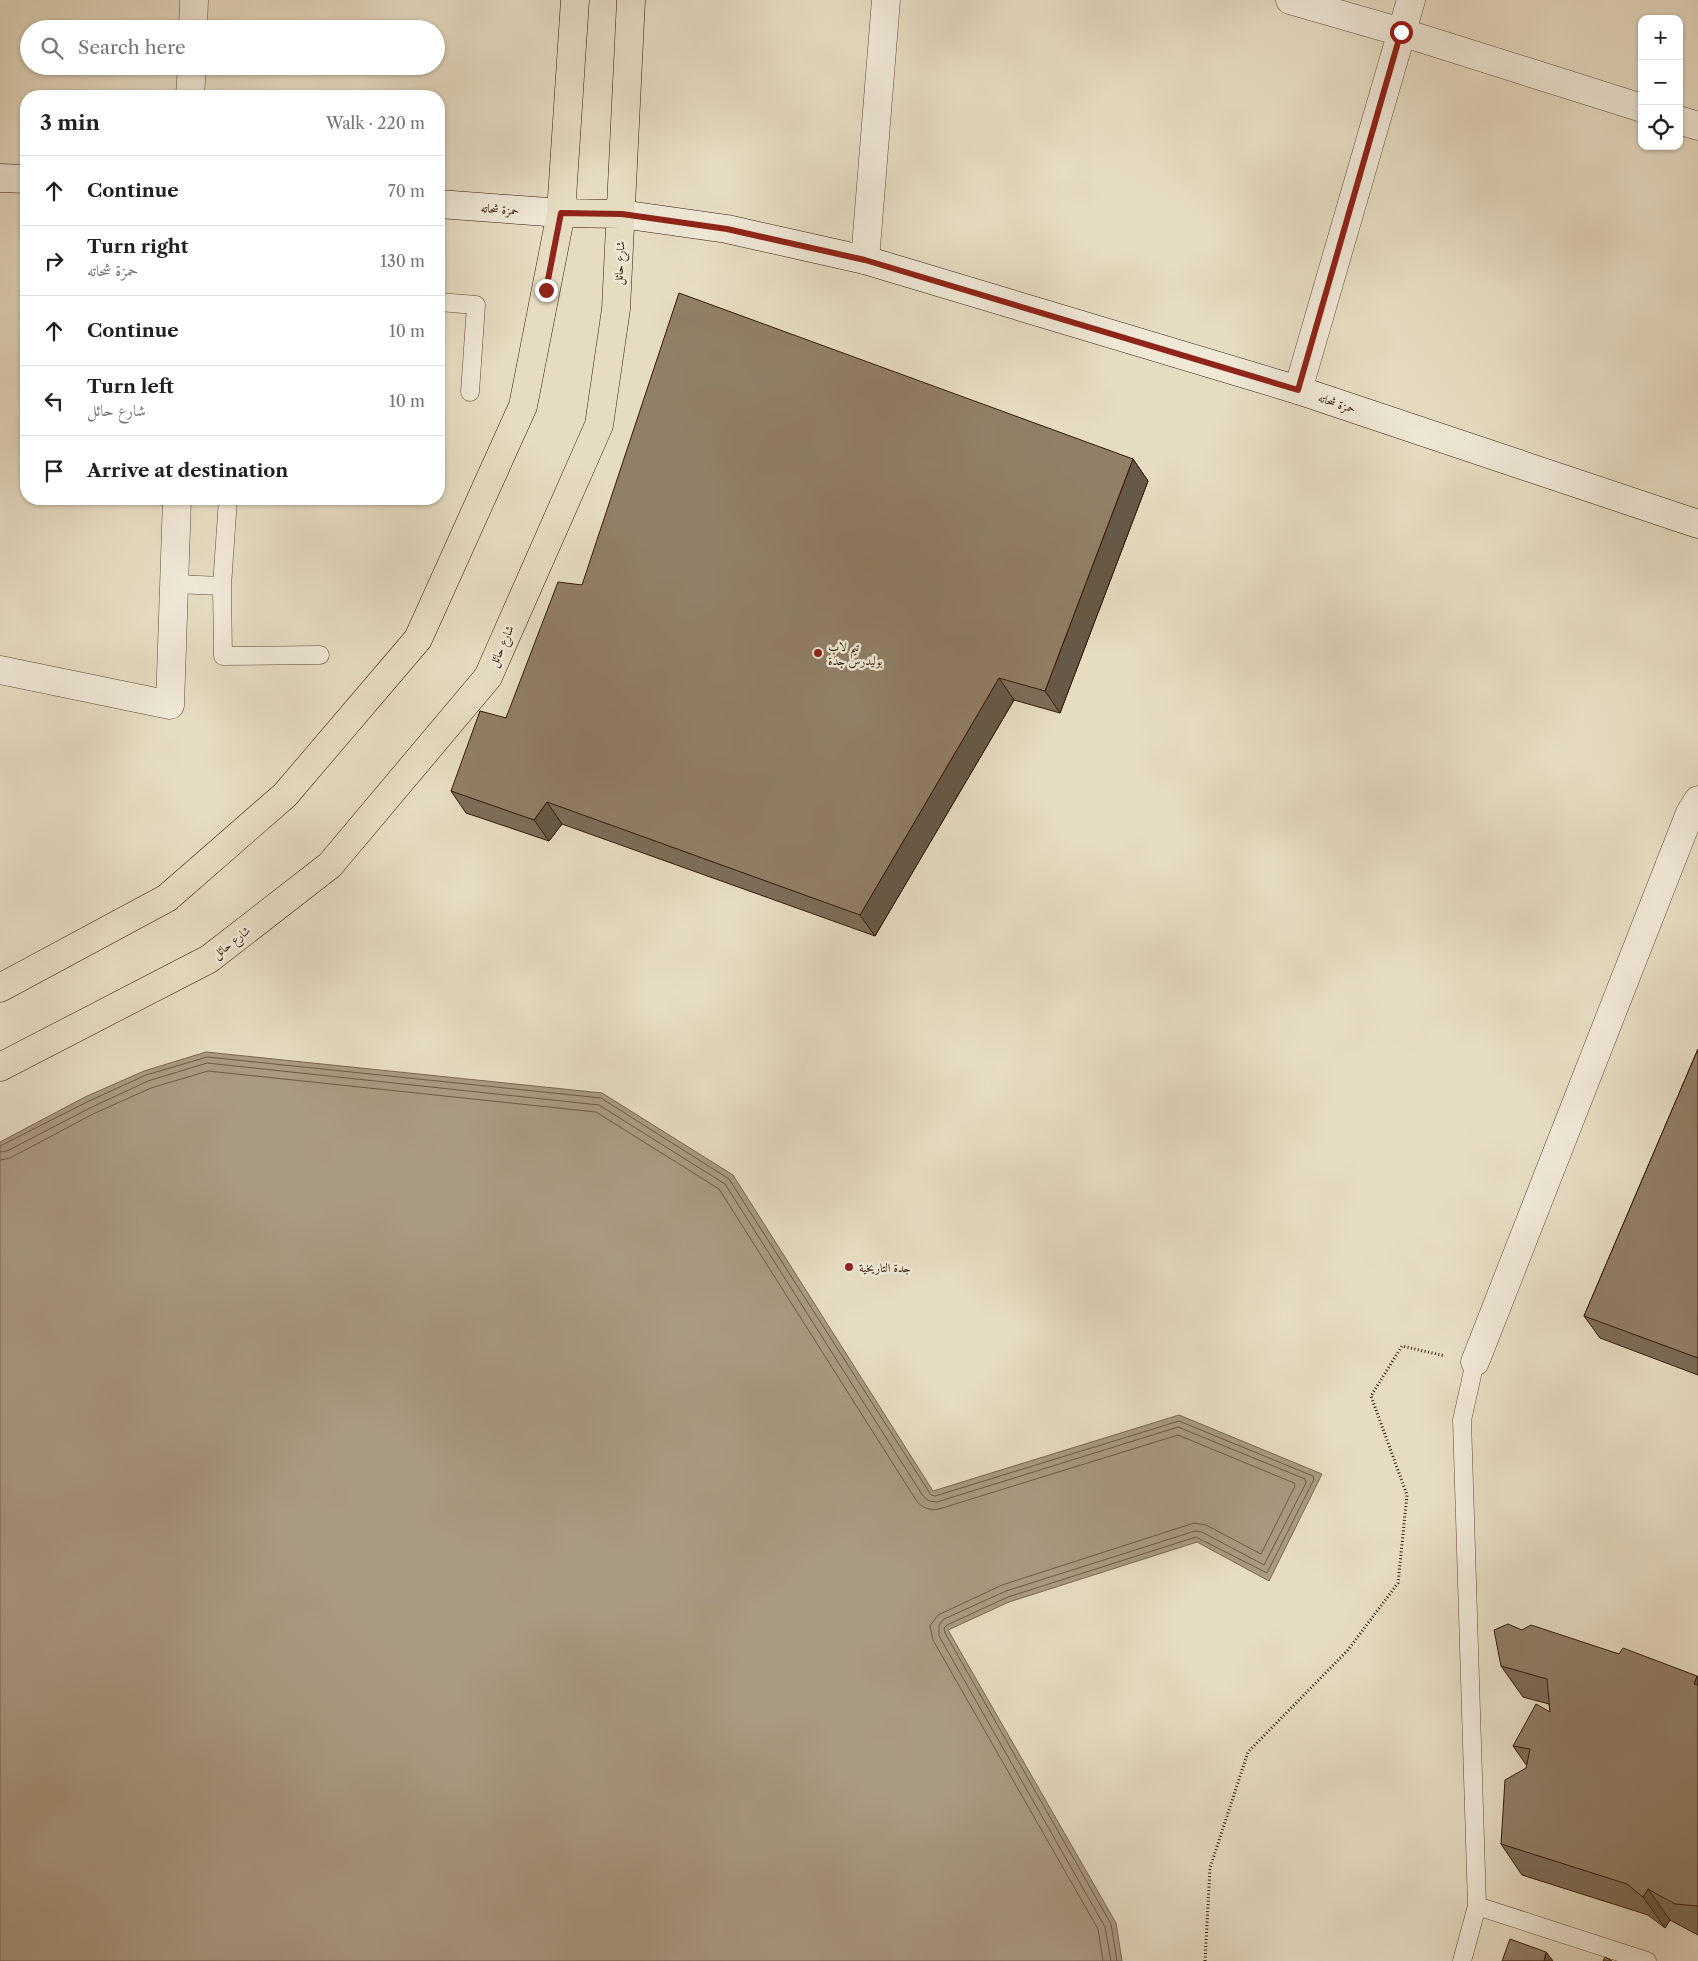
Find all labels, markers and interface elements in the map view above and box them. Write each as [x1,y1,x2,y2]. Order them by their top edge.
map controls [1638,15,1683,150]
button: + [1638,15,1683,60]
search box [20,20,445,75]
route start [1390,21,1413,44]
icon: search [38,34,66,62]
text: Search here [78,36,186,59]
button: − [1638,60,1683,105]
button: locate [1638,105,1683,150]
text: 3 min [40,110,100,135]
text: Walk · 220 m [326,113,425,133]
icon: ahead [40,177,68,205]
text: Continue [87,179,179,202]
text: 70 m [388,181,425,201]
street label: حمزة شحاته [480,200,520,219]
text: Turn right [87,235,188,258]
street label: شارع حائل [610,240,632,286]
icon: right [40,247,68,275]
text: 130 m [380,251,425,271]
text: حمزة شحاته [87,260,138,280]
route end [535,279,558,302]
icon: ahead [40,317,68,345]
text: Continue [87,319,179,342]
text: 10 m [389,321,425,341]
text: Turn left [87,375,174,398]
icon: left [40,387,68,415]
street label: حمزة شحاته [1316,390,1358,417]
text: 10 m [389,391,425,411]
text: شارع حائل [87,400,146,420]
icon: arrive [40,457,68,485]
text: Arrive at destination [87,459,288,482]
street label: شارع حائل [485,623,521,671]
place label: تيم لاب بوليدرس جدة [828,639,882,669]
marker: تيم لاب بوليدرس جدة [812,647,824,659]
street label: شارع حائل [209,922,256,965]
place label: جدة التاريخية [859,1260,911,1275]
marker: جدة التاريخية [843,1261,855,1273]

